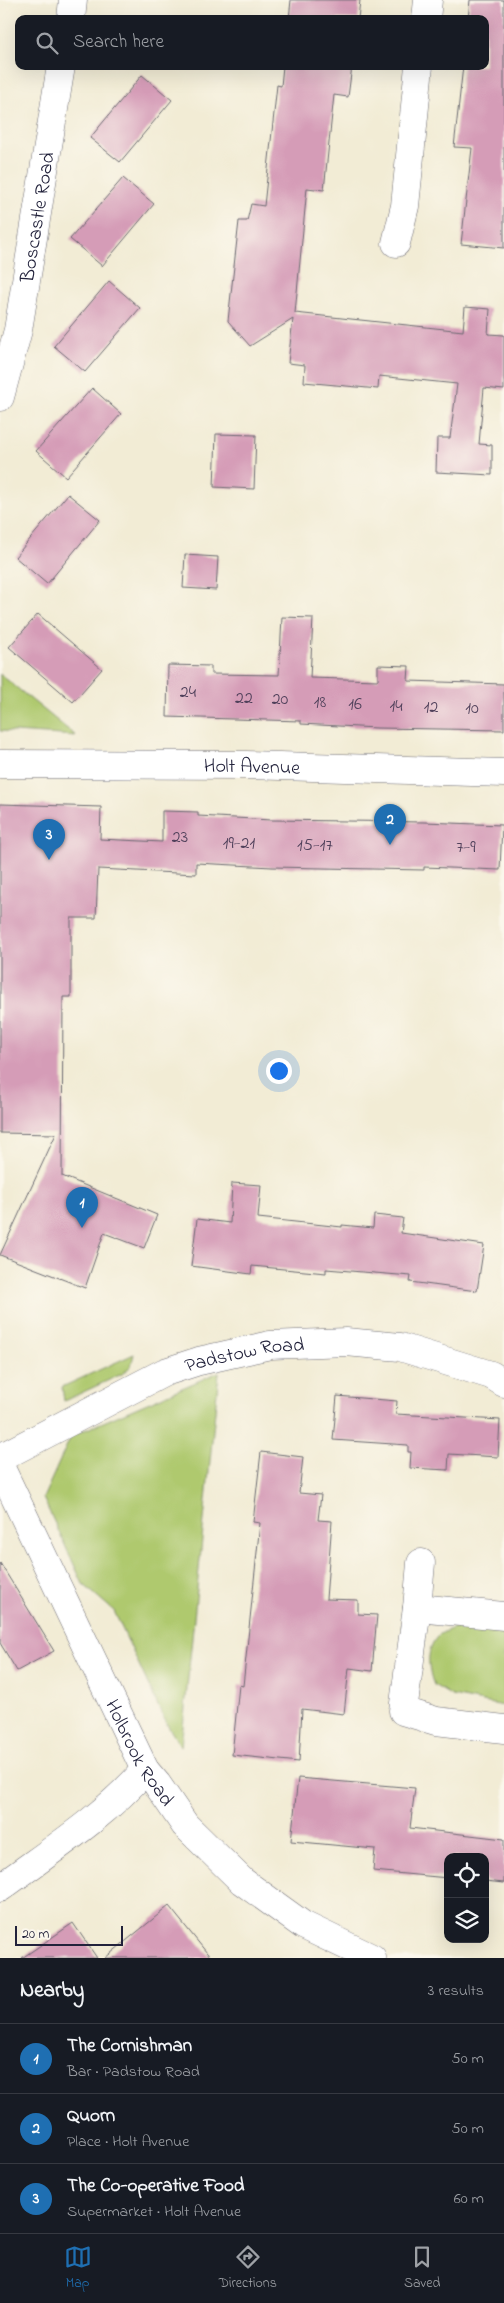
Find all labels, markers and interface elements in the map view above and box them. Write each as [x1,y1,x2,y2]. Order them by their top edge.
search box [15,15,489,70]
icon: search [33,29,61,57]
text: Search here [73,29,164,56]
street label: Boscastle Road [14,150,64,286]
house number: 24 [180,680,197,706]
house number: 22 [235,686,253,712]
house number: 20 [272,687,289,713]
house number: 18 [314,690,326,716]
house number: 16 [348,692,362,718]
house number: 14 [389,694,403,720]
house number: 12 [424,695,438,721]
house number: 10 [465,696,479,722]
street label: Holt Avenue [204,753,301,784]
pin: 2 [374,804,406,845]
pin: 3 [33,819,65,860]
house number: 23 [172,825,188,851]
house number: 19-21 [223,831,256,857]
house number: 15-17 [297,833,334,859]
house number: 7-9 [456,835,476,861]
your location [266,1058,292,1084]
pin: 1 [66,1187,98,1228]
street label: Padstow Road [181,1332,305,1382]
street label: Holbrook Road [96,1695,180,1813]
map controls [444,1853,489,1943]
button: locate [444,1853,489,1898]
button: layers [444,1898,489,1943]
scale bar [15,1923,122,1946]
text: 20 m [22,1924,49,1945]
text: Nearby [20,1976,84,2006]
text: 3 results [428,1979,484,2003]
text: The Cornishman [67,2033,192,2060]
text: 1 [33,2047,39,2071]
text: 50 m [452,2047,484,2071]
text: Bar · Padstow Road [67,2060,200,2084]
text: Quorn [67,2103,115,2130]
text: 2 [32,2117,40,2141]
text: 50 m [452,2117,484,2141]
text: Place · Holt Avenue [67,2130,189,2154]
text: The Co-operative Food [67,2173,245,2200]
text: 3 [33,2187,39,2211]
text: 60 m [454,2187,484,2211]
text: Supermarket · Holt Avenue [67,2200,241,2224]
tab: Map [64,2243,92,2294]
tab: Directions [219,2243,277,2294]
tab: Saved [404,2243,440,2294]

